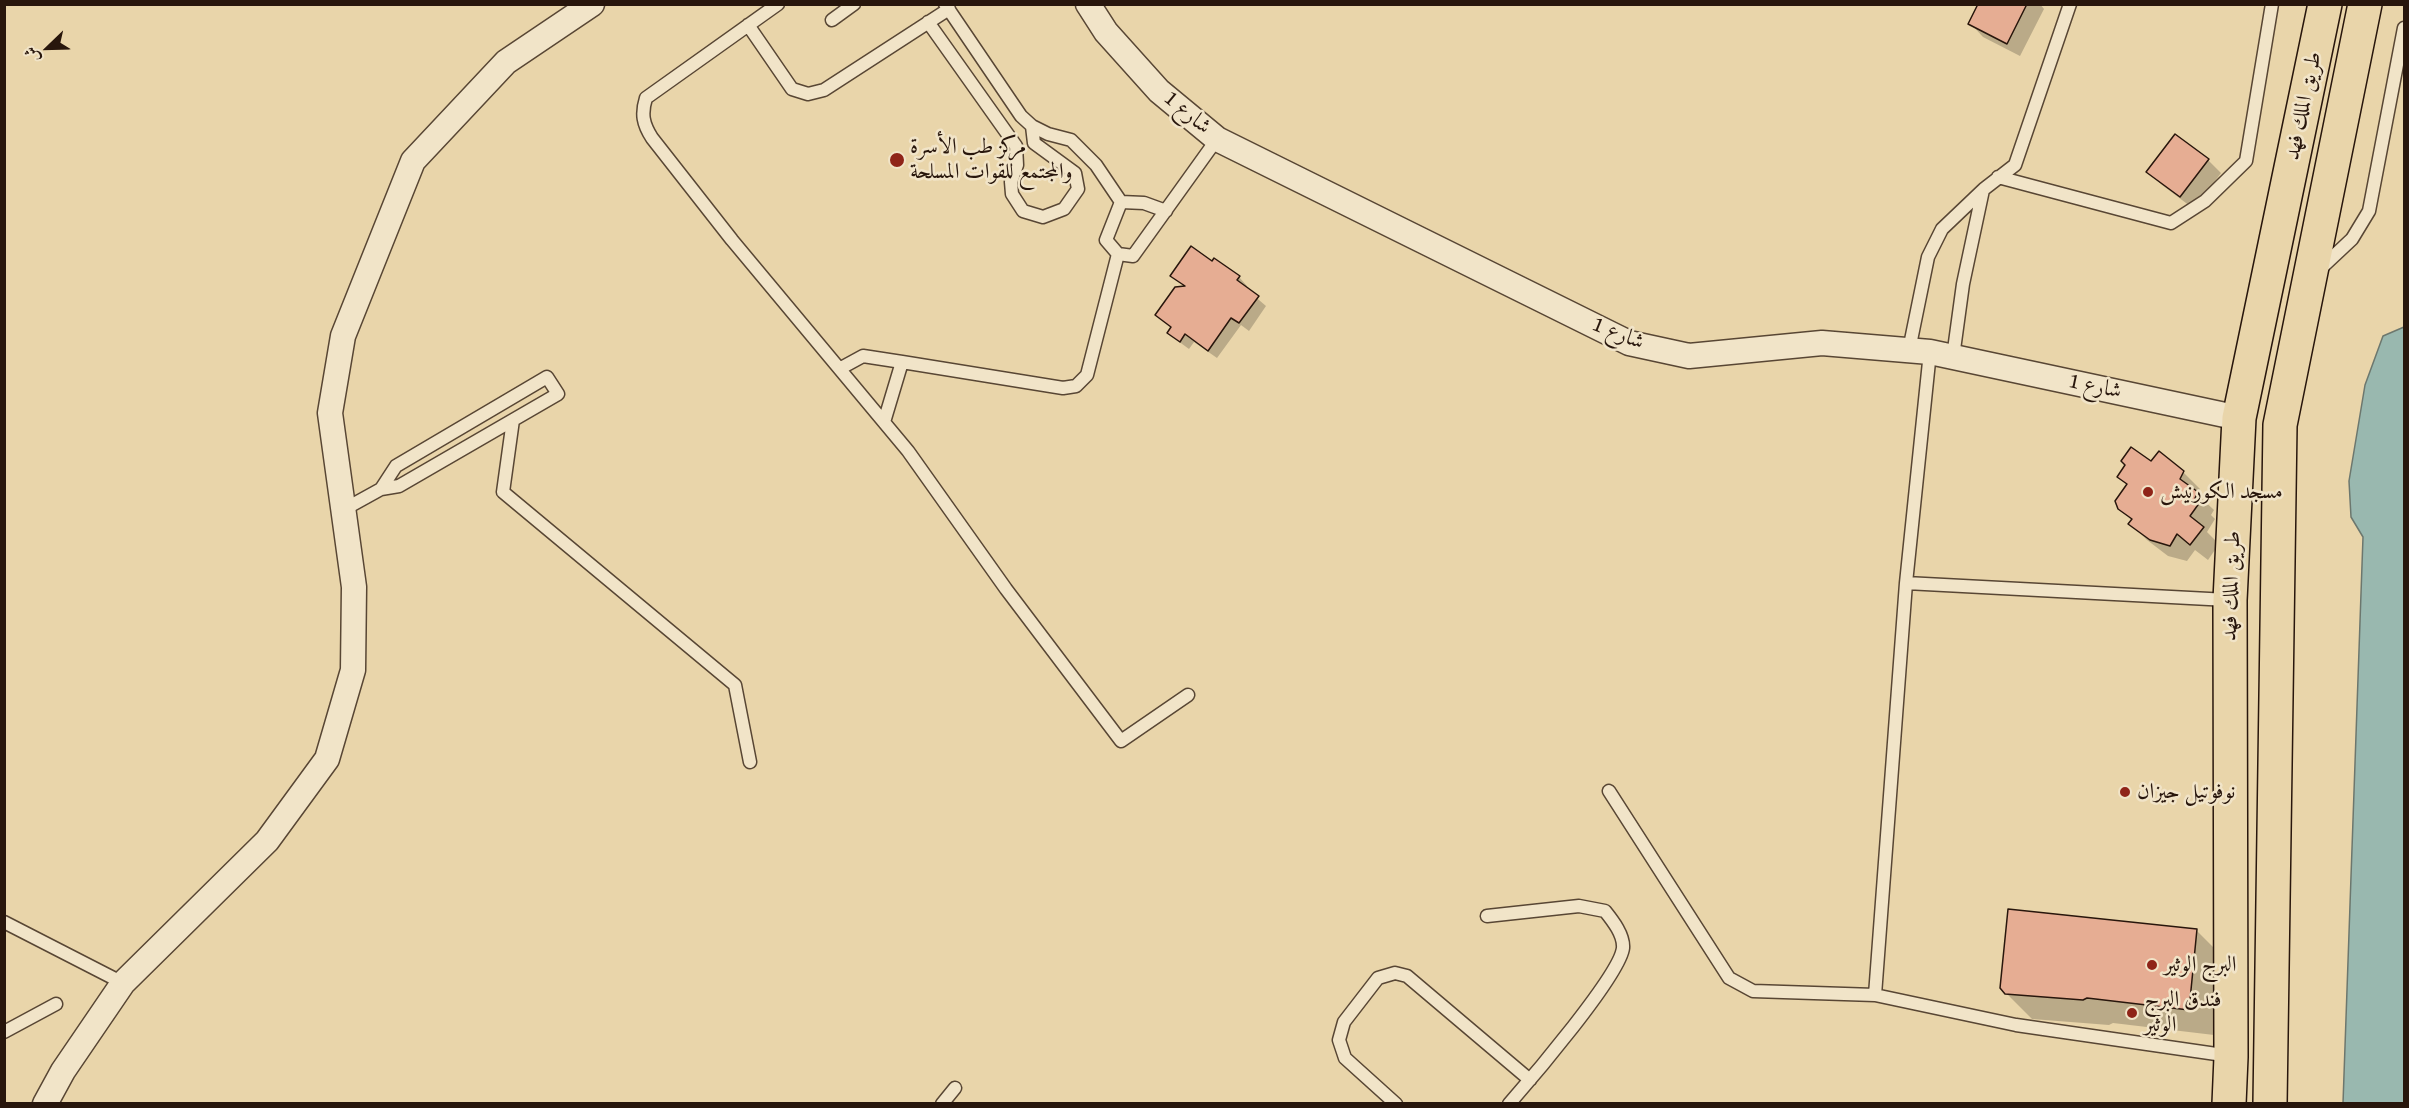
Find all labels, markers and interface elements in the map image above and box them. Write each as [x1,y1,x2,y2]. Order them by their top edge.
north arrow [18,18,78,78]
text: ش [17,43,46,67]
street label: طريق الملك فهد [2280,49,2328,163]
street label: شارع 1 [1158,86,1216,140]
place label: مركز طب الأسرة والمجتمع للقوات المسلحة [910,134,1072,186]
marker: مركز طب الأسرة والمجتمع للقوات المسلحة [888,151,906,169]
street label: شارع 1 [1588,312,1648,356]
street label: شارع 1 [2066,369,2124,405]
place label: مسجد الكورنيش [2160,479,2283,505]
marker: مسجد الكورنيش [2141,485,2155,499]
street label: طريق الملك فهد [2217,530,2247,642]
place label: نوفوتيل جيزان [2137,779,2235,805]
marker: نوفوتيل جيزان [2118,785,2132,799]
place label: البرج الوثير [2164,952,2237,978]
marker: البرج الوثير [2145,958,2159,972]
place label: فندق البرج الوثير [2144,987,2221,1038]
marker: فندق البرج الوثير [2125,1006,2139,1020]

